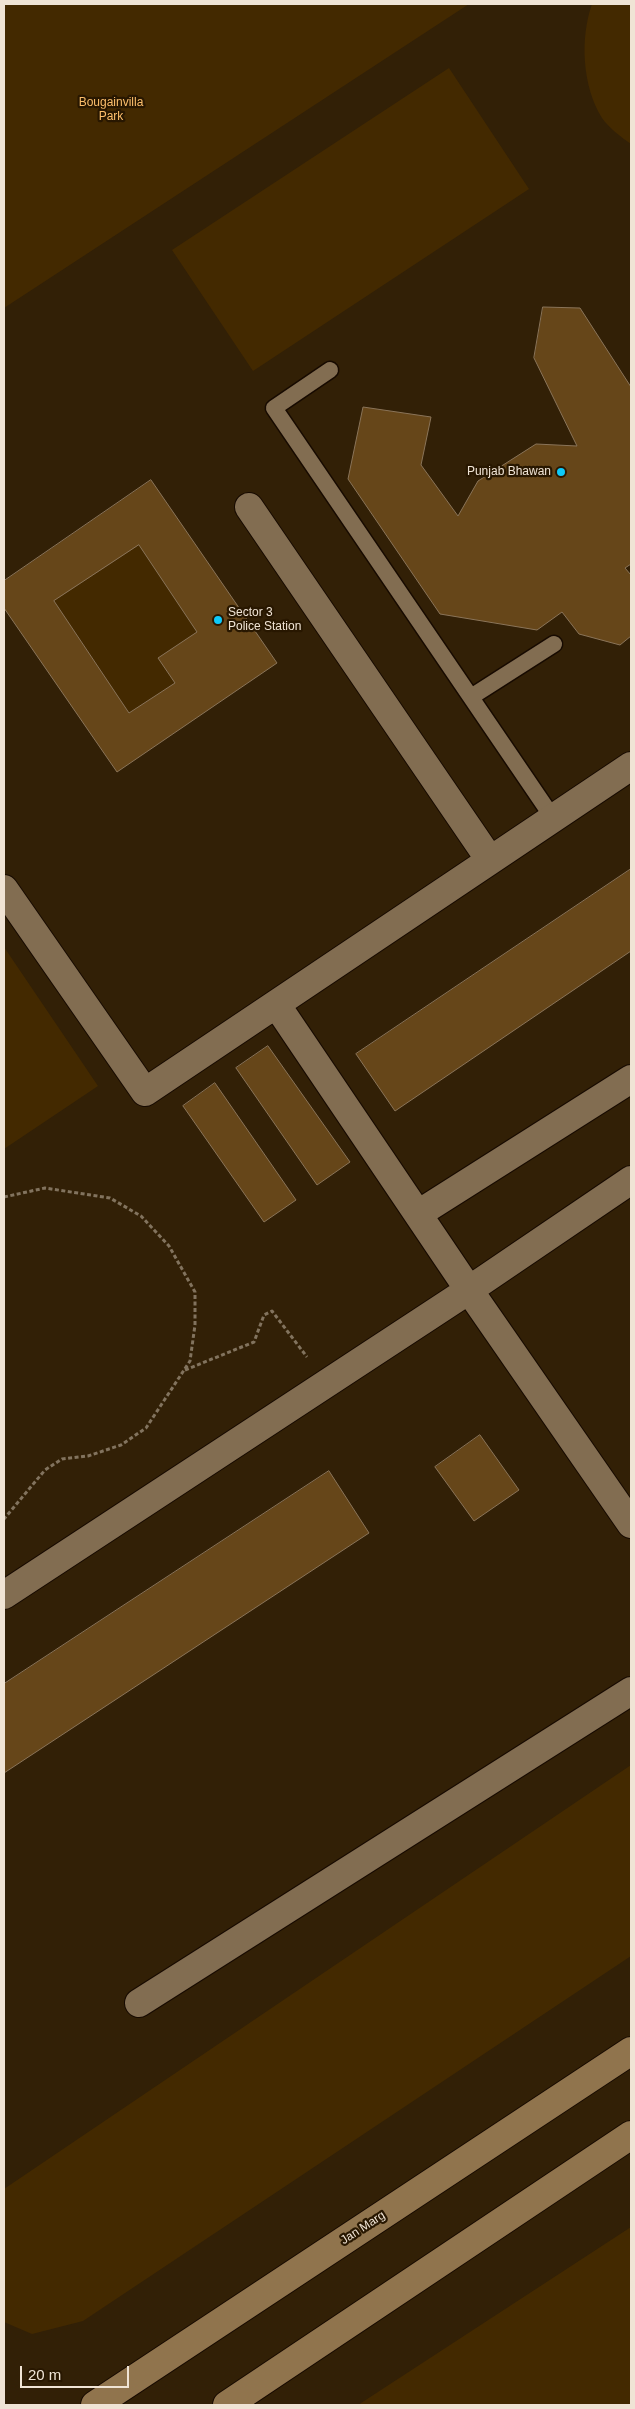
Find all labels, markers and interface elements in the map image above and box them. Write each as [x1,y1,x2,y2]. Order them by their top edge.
park label: Bougainvilla Park [79,96,143,124]
place label: Punjab Bhawan [467,465,551,479]
marker: Punjab Bhawan [555,466,567,478]
place label: Sector 3 Police Station [228,606,301,634]
marker: Sector 3 Police Station [212,614,224,626]
street label: Jan Marg [338,2208,388,2248]
scale bar [22,2356,131,2388]
text: 20 m [28,2366,61,2383]

